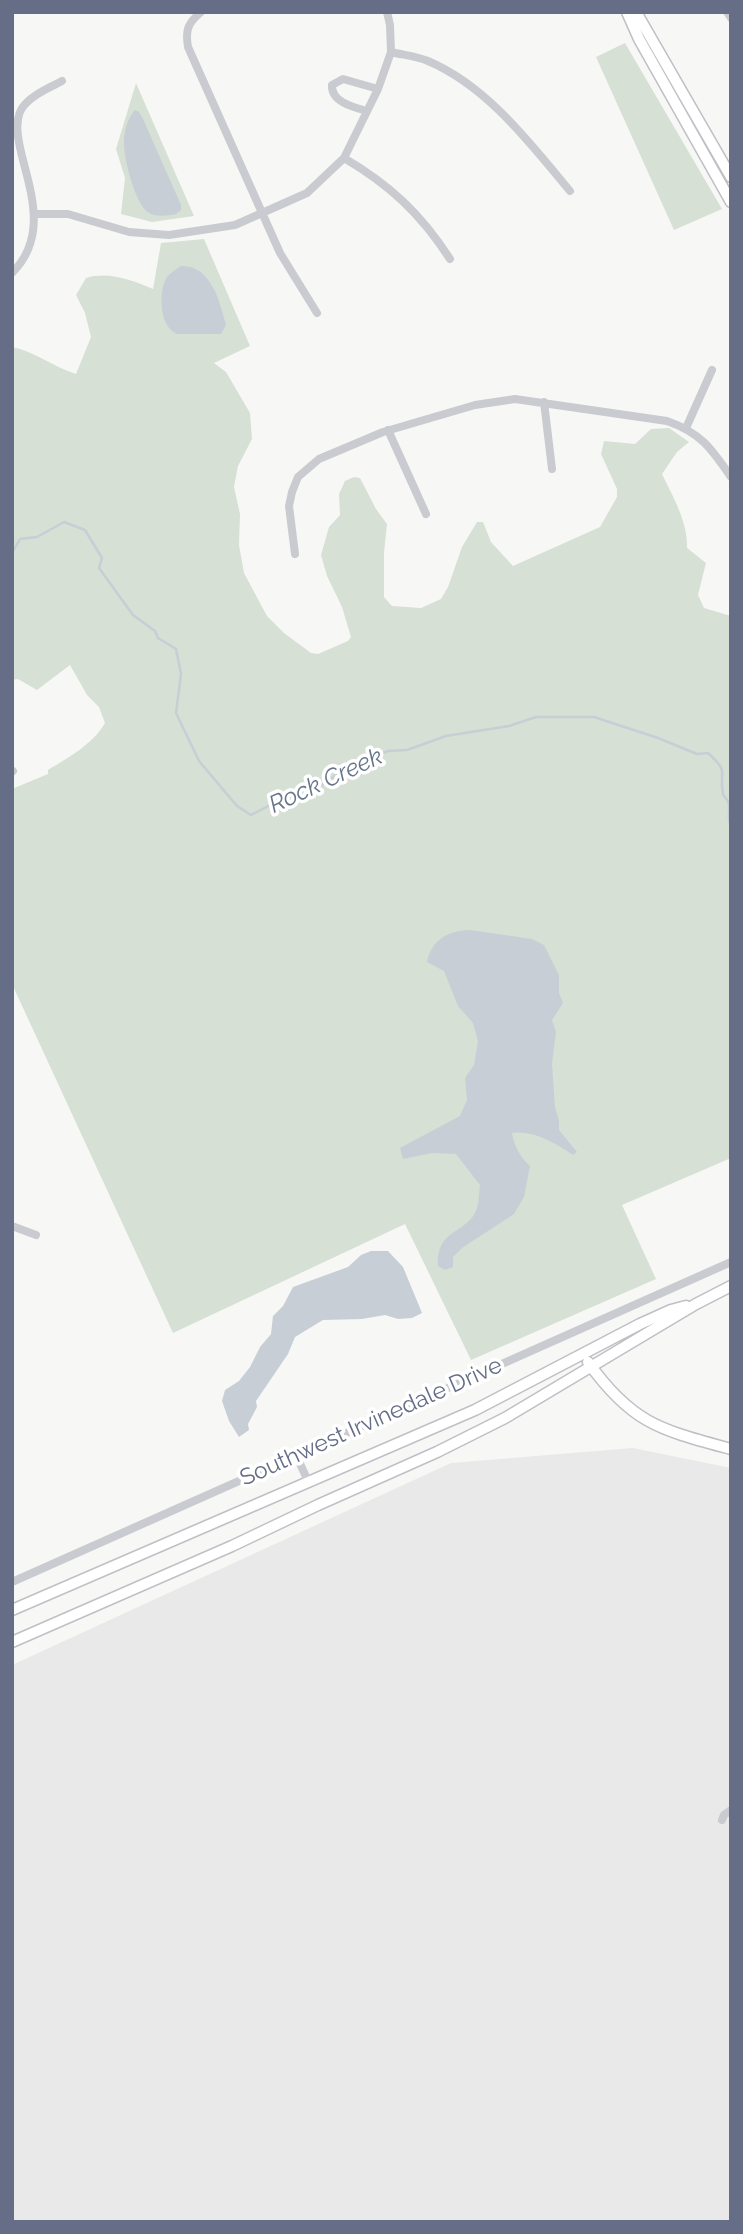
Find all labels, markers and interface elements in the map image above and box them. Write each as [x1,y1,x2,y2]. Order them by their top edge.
water label: Rock Creek [265,742,387,820]
street label: Southwest Irvinedale Drive [236,1352,506,1492]

